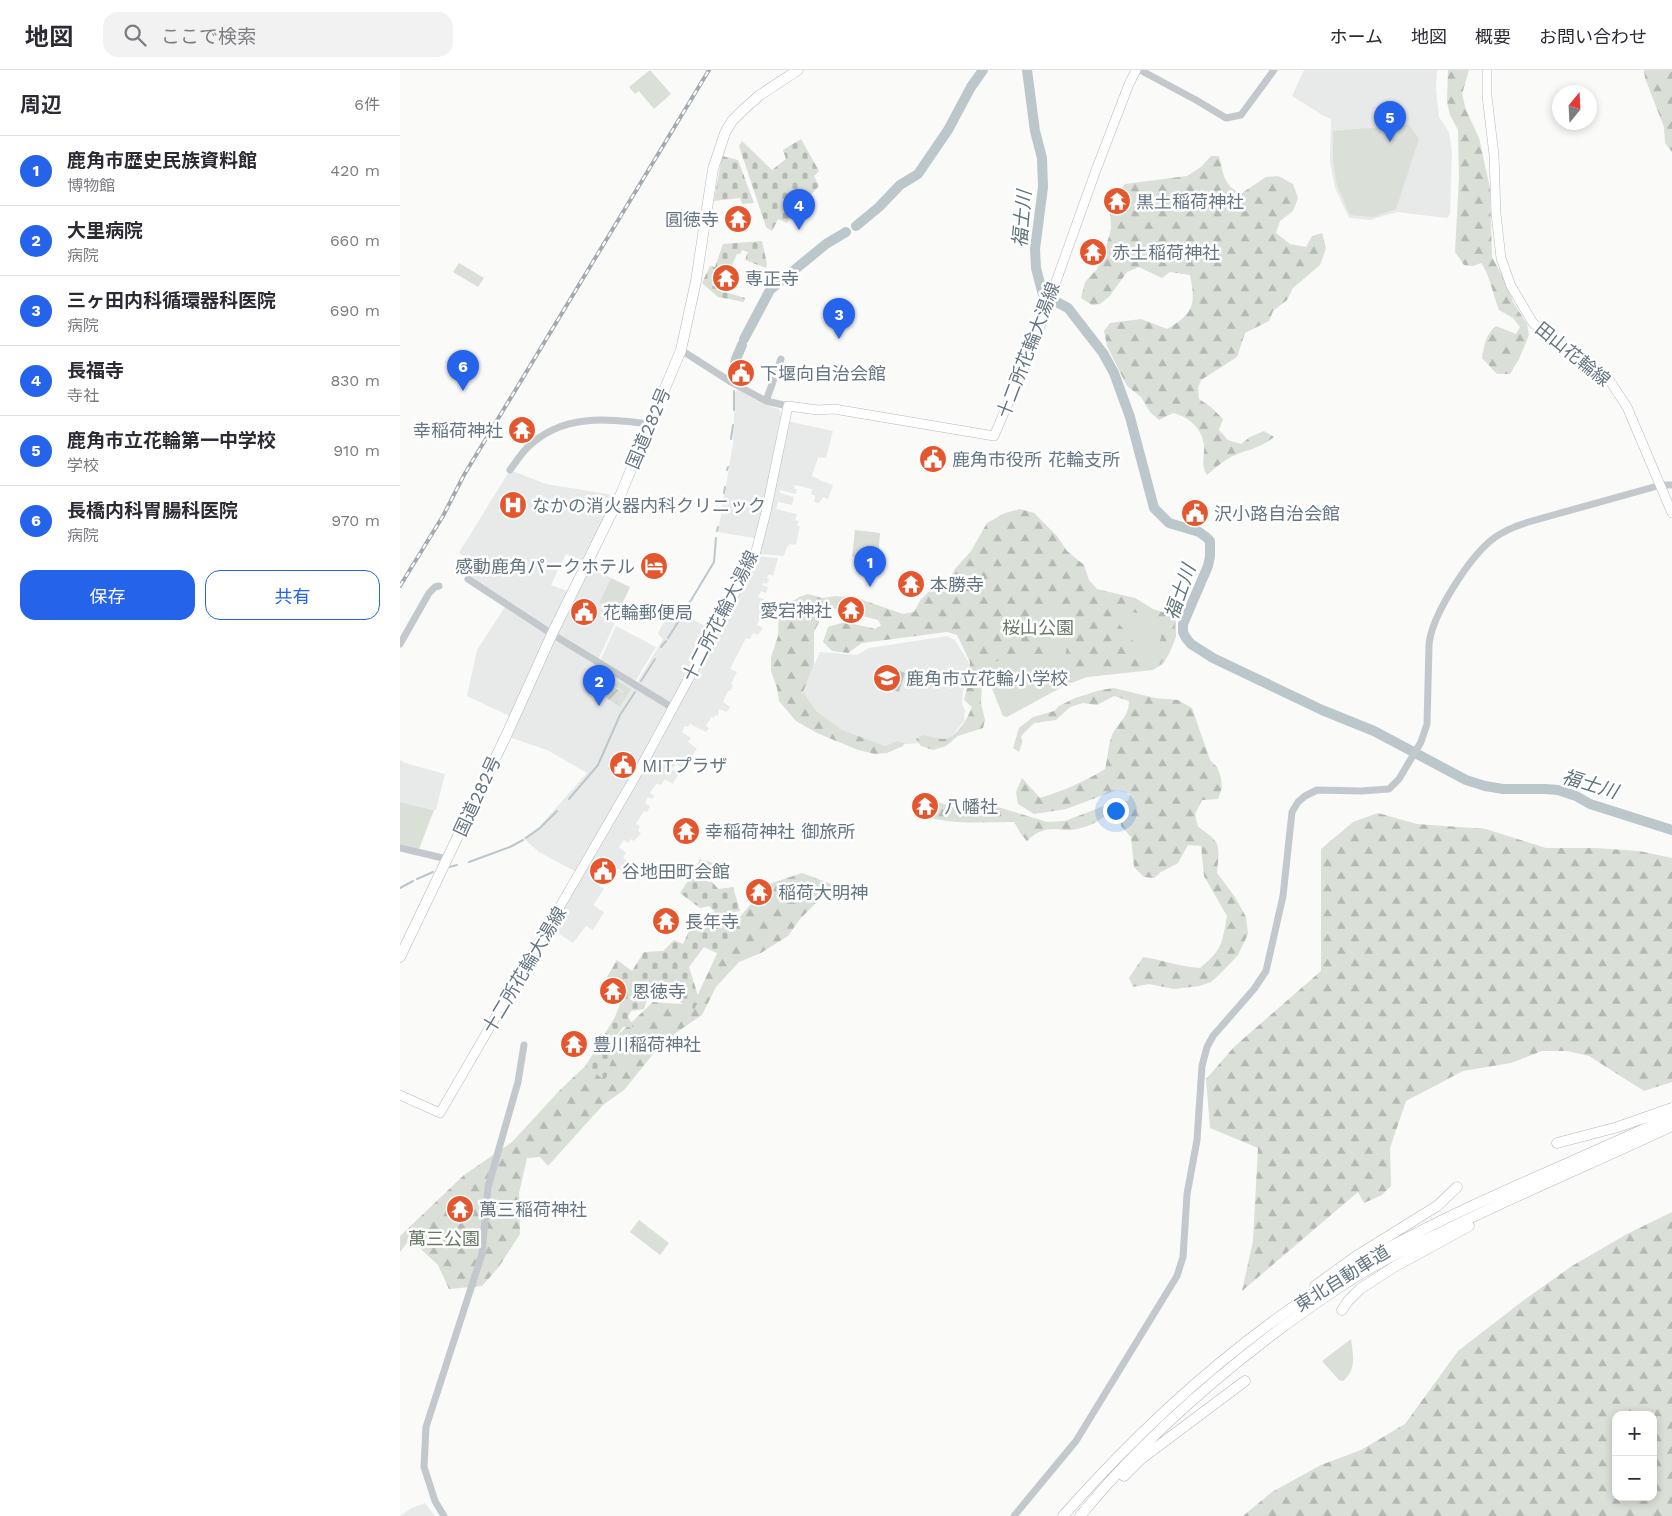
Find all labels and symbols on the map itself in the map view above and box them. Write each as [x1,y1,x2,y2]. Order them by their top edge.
north arrow [1552,85,1597,130]
pin: 5 [1374,101,1406,142]
temple icon: 黒土稲荷神社 [1102,186,1132,216]
water label: 福士川 [1008,188,1036,248]
pin: 4 [783,189,815,230]
place label: 黒土稲荷神社 [1136,191,1244,212]
temple icon: 圓徳寺 [723,204,753,234]
place label: 圓徳寺 [665,209,719,230]
temple icon: 赤土稲荷神社 [1078,237,1108,267]
place label: 赤土稲荷神社 [1112,242,1220,263]
temple icon: 専正寺 [711,263,741,293]
place label: 専正寺 [745,268,799,289]
street label: 十二所花輪大湯線 [992,279,1064,421]
pin: 3 [823,298,855,339]
street label: 田山花輪線 [1531,318,1615,390]
pin: 6 [447,350,479,391]
public building icon: 下堰向自治会館 [726,358,756,388]
place label: 下堰向自治会館 [760,363,886,384]
street label: 国道282号 [622,384,674,472]
temple icon: 幸稲荷神社 [507,415,537,445]
place label: 幸稲荷神社 [413,420,503,441]
public building icon: 鹿角市役所 花輪支所 [918,444,948,474]
place label: 鹿角市役所 花輪支所 [952,449,1120,470]
hospital icon: なかの消火器内科クリニック [498,490,528,520]
place label: なかの消火器内科クリニック [532,495,766,516]
public building icon: 沢小路自治会館 [1180,498,1210,528]
place label: 沢小路自治会館 [1214,503,1340,524]
pin: 1 [854,546,886,587]
street label: 十二所花輪大湯線 [678,547,762,685]
hotel icon: 感動鹿角パークホテル [639,551,669,581]
place label: 感動鹿角パークホテル [455,556,635,577]
water label: 福士川 [1160,559,1201,623]
temple icon: 本勝寺 [896,569,926,599]
place label: 本勝寺 [930,574,984,595]
temple icon: 愛宕神社 [836,595,866,625]
public building icon: 花輪郵便局 [569,597,599,627]
place label: 愛宕神社 [760,600,832,621]
place label: 花輪郵便局 [603,602,693,623]
park label: 桜山公園 [1002,617,1074,638]
school or university icon: 鹿角市立花輪小学校 [872,663,902,693]
pin: 2 [583,665,615,706]
place label: 鹿角市立花輪小学校 [906,668,1068,689]
public building icon: MITプラザ [608,750,638,780]
street label: 国道282号 [449,753,505,839]
place label: MITプラザ [642,755,728,776]
water label: 福士川 [1559,765,1623,804]
temple icon: 八幡社 [910,791,940,821]
place label: 八幡社 [944,796,998,817]
your location [1103,798,1129,824]
temple icon: 幸稲荷神社 御旅所 [671,816,701,846]
place label: 幸稲荷神社 御旅所 [705,821,855,842]
public building icon: 谷地田町会館 [588,856,618,886]
place label: 谷地田町会館 [622,861,730,882]
temple icon: 稲荷大明神 [744,877,774,907]
place label: 稲荷大明神 [778,882,868,903]
street label: 十二所花輪大湯線 [478,903,570,1037]
temple icon: 長年寺 [651,906,681,936]
place label: 長年寺 [685,911,739,932]
temple icon: 恩徳寺 [598,976,628,1006]
place label: 恩徳寺 [632,981,686,1002]
temple icon: 豊川稲荷神社 [559,1029,589,1059]
place label: 豊川稲荷神社 [593,1034,701,1055]
temple icon: 萬三稲荷神社 [445,1194,475,1224]
place label: 萬三稲荷神社 [479,1199,587,1220]
park label: 萬三公園 [408,1228,480,1249]
street label: 東北自動車道 [1291,1240,1393,1316]

